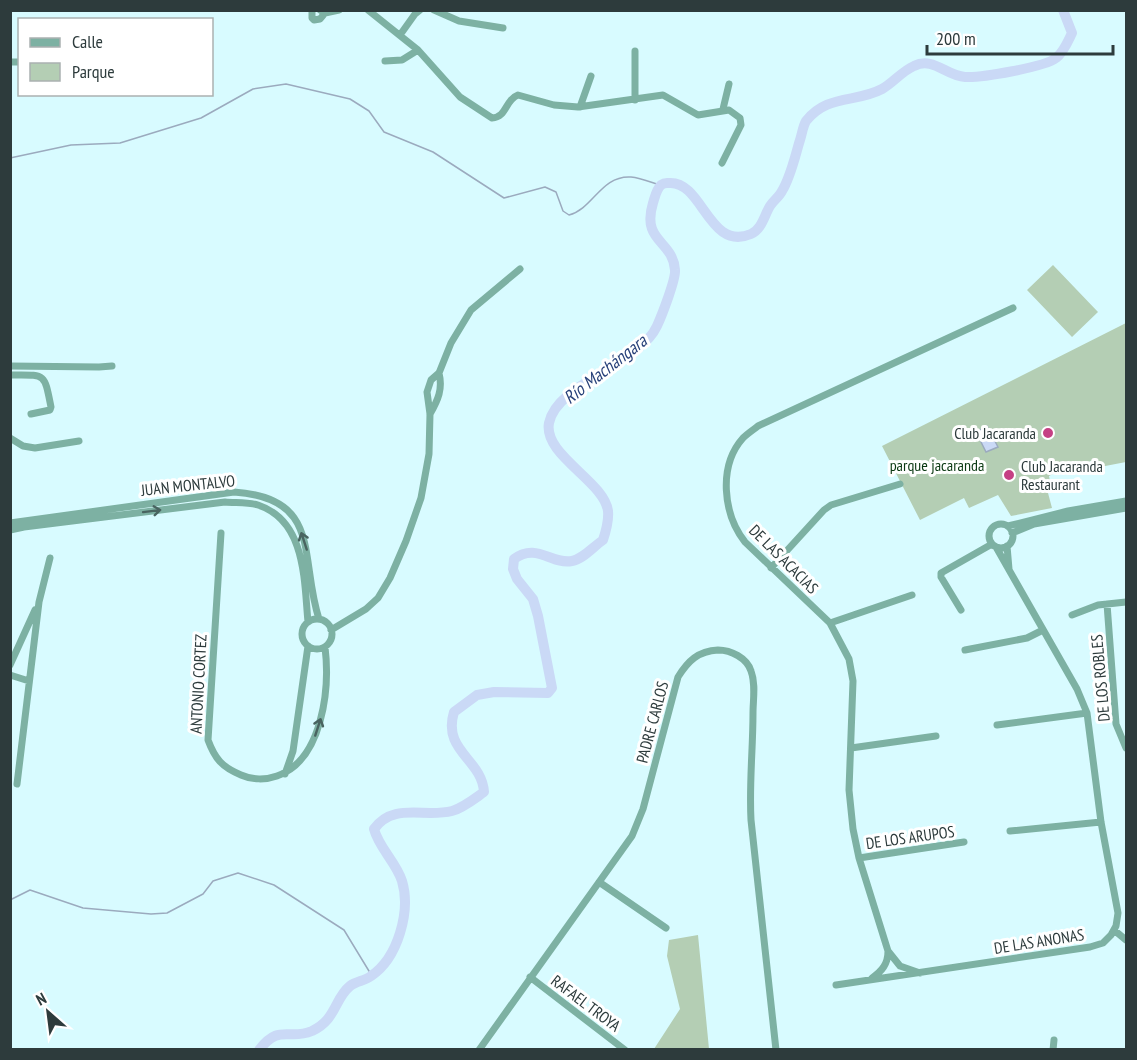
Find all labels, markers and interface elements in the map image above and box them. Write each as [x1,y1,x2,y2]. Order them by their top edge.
legend [18,18,213,96]
scale bar [927,18,1113,56]
text: 200 m [936,27,976,50]
text: Calle [72,30,103,53]
text: Parque [72,60,115,83]
water label: Río Machángara [559,329,652,409]
place label: Club Jacaranda [954,423,1036,443]
marker: Club Jacaranda [1041,426,1055,440]
park label: parque jacaranda [890,455,984,475]
place label: Club Jacaranda Restaurant [1021,456,1103,494]
marker: Club Jacaranda Restaurant [1002,468,1016,482]
street label: JUAN MONTALVO [139,470,236,500]
one-way arrow [141,505,161,516]
street label: DE LAS ACACIAS [745,520,823,598]
one-way arrow [298,532,309,551]
street label: DE LOS ROBLES [1086,633,1114,722]
street label: ANTONIO CORTEZ [185,634,211,734]
street label: PADRE CARLOS [631,679,673,765]
one-way arrow [313,718,324,737]
street label: DE LOS ARUPOS [864,821,956,853]
street label: DE LAS ANONAS [993,924,1086,958]
street label: RAFAEL TROYA [547,970,625,1036]
north arrow [18,982,78,1042]
text: N [32,988,49,1010]

